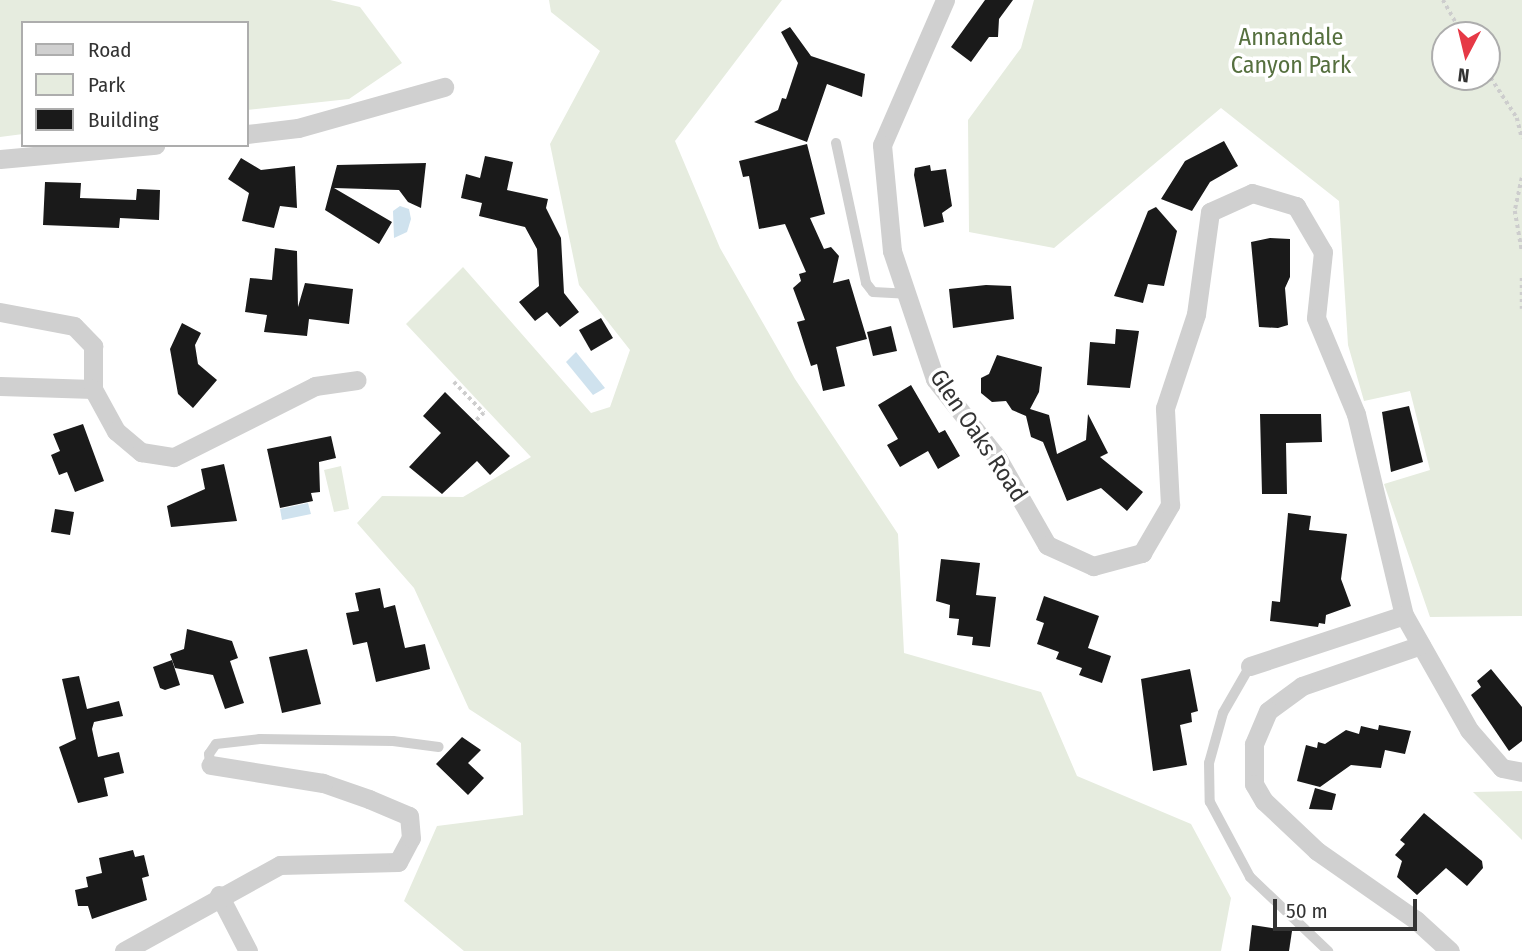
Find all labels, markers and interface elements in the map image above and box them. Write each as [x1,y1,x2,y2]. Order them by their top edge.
legend [21,21,248,147]
north arrow [1431,21,1501,91]
park label: Annandale Canyon Park [1231,24,1351,80]
text: Road [88,37,132,63]
text: N [1457,63,1471,87]
text: Park [88,72,125,98]
text: Building [88,107,159,133]
street label: Glen Oaks Road [923,364,1033,508]
scale bar [1277,884,1420,928]
text: 50 m [1286,898,1328,924]

